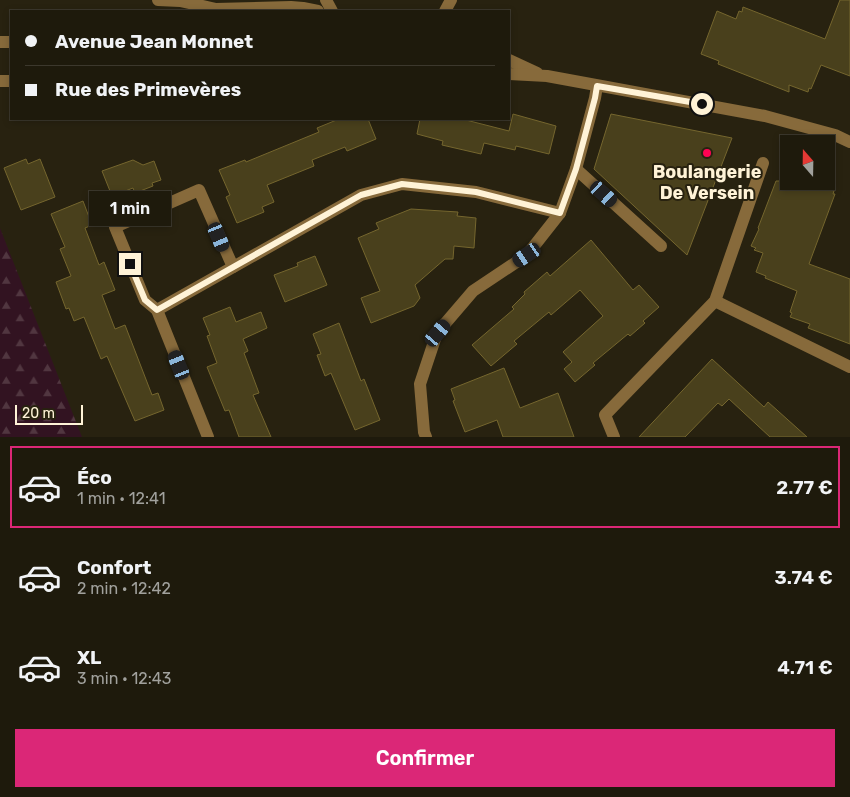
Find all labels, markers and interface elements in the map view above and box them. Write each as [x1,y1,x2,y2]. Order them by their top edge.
text: Avenue Jean Monnet [55,30,253,53]
text: Rue des Primevères [55,78,241,101]
route start [691,93,713,115]
north arrow [780,135,835,190]
map controls [780,135,835,190]
marker: Boulangerie De Versein [701,147,713,159]
place label: Boulangerie De Versein [653,161,762,204]
car [587,178,620,210]
callout: 1 min [89,192,171,226]
text: 1 min [110,199,150,218]
car [206,220,231,254]
car [510,240,543,270]
route end [119,253,141,275]
car [422,317,453,349]
car [166,348,191,382]
scale bar [15,402,82,425]
text: 20 m [22,405,55,422]
icon: car [17,465,62,510]
text: Éco [77,466,112,489]
text: 2.77 € [776,476,833,499]
text: 1 min · 12:41 [77,489,165,508]
icon: car [17,555,62,600]
text: Confort [77,556,151,579]
text: 3.74 € [775,566,833,589]
text: 2 min · 12:42 [77,579,171,598]
icon: car [17,645,62,690]
text: XL [77,646,101,669]
text: 4.71 € [777,656,833,679]
text: 3 min · 12:43 [77,669,171,688]
button: Confirmer [15,729,835,787]

